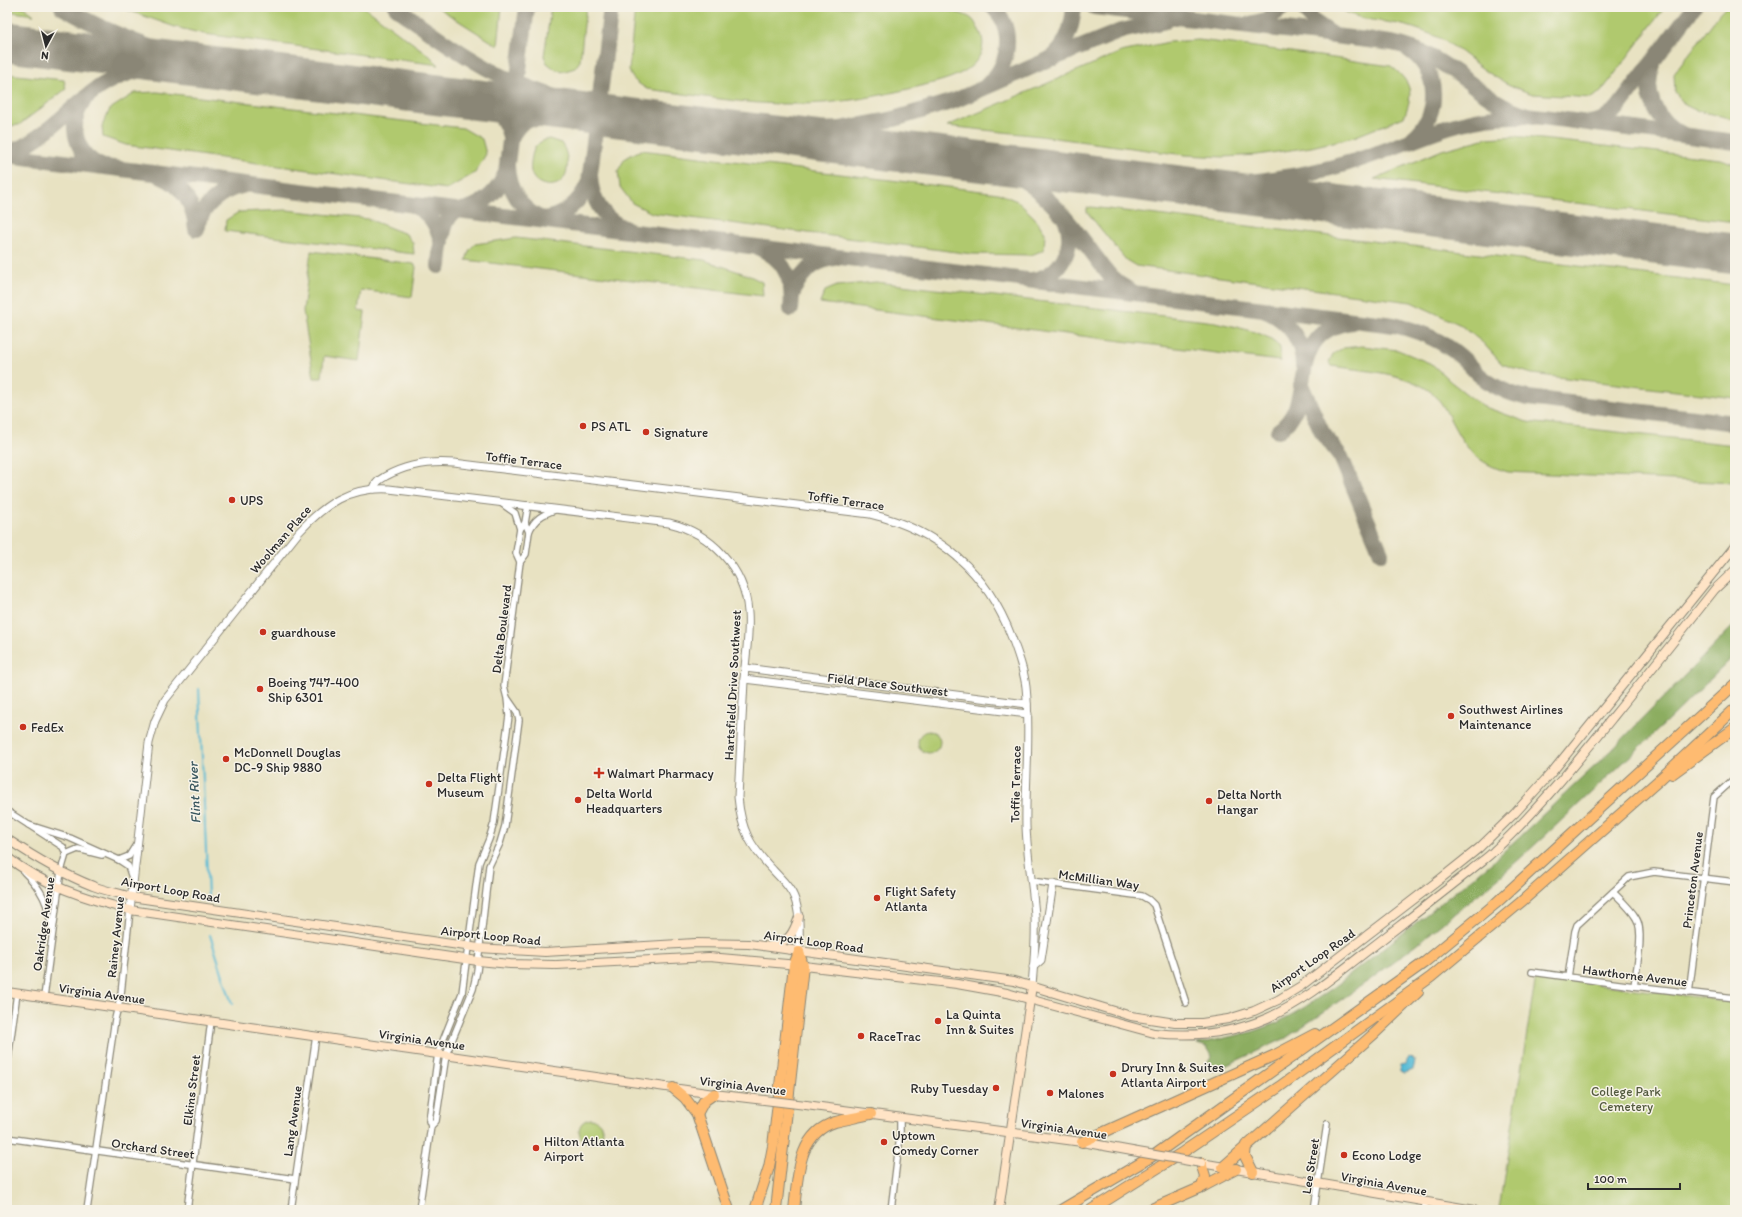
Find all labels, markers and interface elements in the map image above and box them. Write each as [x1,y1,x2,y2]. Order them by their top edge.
north arrow [26,26,66,66]
text: N [40,49,49,62]
place label: PS ATL [591,419,631,434]
marker: PS ATL [578,421,588,431]
place label: Signature [654,425,708,440]
marker: Signature [641,427,651,437]
street label: Toffie Terrace [485,448,563,473]
street label: Toffie Terrace [807,488,885,513]
place label: UPS [240,493,263,508]
marker: UPS [227,495,237,505]
street label: Woolman Place [247,502,314,576]
street label: Delta Boulevard [489,584,514,674]
street label: Hartsfield Drive Southwest [721,609,744,761]
place label: guardhouse [271,625,336,640]
marker: guardhouse [258,627,268,637]
street label: Field Place Southwest [827,670,949,699]
place label: Boeing 747-400 Ship 6301 [268,675,359,705]
marker: Boeing 747-400 Ship 6301 [255,684,265,694]
place label: Southwest Airlines Maintenance [1459,702,1563,732]
marker: Southwest Airlines Maintenance [1446,711,1456,721]
place label: FedEx [31,720,64,735]
marker: FedEx [18,722,28,732]
place label: McDonnell Douglas DC-9 Ship 9880 [234,745,341,775]
street label: Toffie Terrace [1007,745,1024,823]
marker: McDonnell Douglas DC-9 Ship 9880 [221,754,231,764]
water label: Flint River [184,760,205,824]
place label: Walmart Pharmacy [607,766,714,781]
marker: Walmart Pharmacy [594,768,604,778]
place label: Delta Flight Museum [437,770,502,800]
marker: Delta Flight Museum [424,779,434,789]
place label: Delta World Headquarters [586,786,663,816]
place label: Delta North Hangar [1217,787,1282,817]
marker: Delta World Headquarters [573,795,583,805]
marker: Delta North Hangar [1204,796,1214,806]
street label: Princeton Avenue [1679,831,1706,929]
street label: McMillian Way [1058,866,1140,893]
street label: Airport Loop Road [120,873,222,906]
street label: Oakridge Avenue [29,876,58,972]
place label: Flight Safety Atlanta [885,884,956,914]
marker: Flight Safety Atlanta [872,893,882,903]
street label: Rainey Avenue [104,896,127,979]
street label: Airport Loop Road [440,923,542,948]
street label: Airport Loop Road [1267,925,1358,995]
street label: Airport Loop Road [763,927,865,956]
street label: Hawthorne Avenue [1582,962,1688,989]
street label: Virginia Avenue [58,980,146,1007]
place label: La Quinta Inn & Suites [946,1007,1014,1037]
marker: La Quinta Inn & Suites [933,1016,943,1026]
street label: Virginia Avenue [378,1026,466,1053]
place label: RaceTrac [869,1029,921,1044]
marker: RaceTrac [856,1031,866,1041]
street label: Elkins Street [180,1054,203,1126]
place label: Drury Inn & Suites Atlanta Airport [1121,1060,1224,1090]
marker: Drury Inn & Suites Atlanta Airport [1108,1069,1118,1079]
street label: Virginia Avenue [699,1073,787,1098]
place label: Ruby Tuesday [911,1081,988,1096]
marker: Ruby Tuesday [991,1083,1001,1093]
park label: College Park Cemetery [1591,1084,1661,1114]
street label: Lang Avenue [280,1085,305,1158]
place label: Malones [1058,1086,1104,1101]
marker: Malones [1045,1088,1055,1098]
street label: Virginia Avenue [1020,1115,1108,1142]
place label: Uptown Comedy Corner [892,1128,979,1158]
place label: Hilton Atlanta Airport [544,1134,625,1164]
street label: Orchard Street [110,1135,196,1162]
marker: Uptown Comedy Corner [879,1137,889,1147]
street label: Lee Street [1299,1137,1322,1195]
marker: Hilton Atlanta Airport [531,1143,541,1153]
place label: Econo Lodge [1352,1148,1422,1163]
marker: Econo Lodge [1339,1150,1349,1160]
scale bar [1588,1165,1680,1191]
street label: Virginia Avenue [1340,1169,1428,1198]
text: 100 m [1594,1172,1627,1186]

